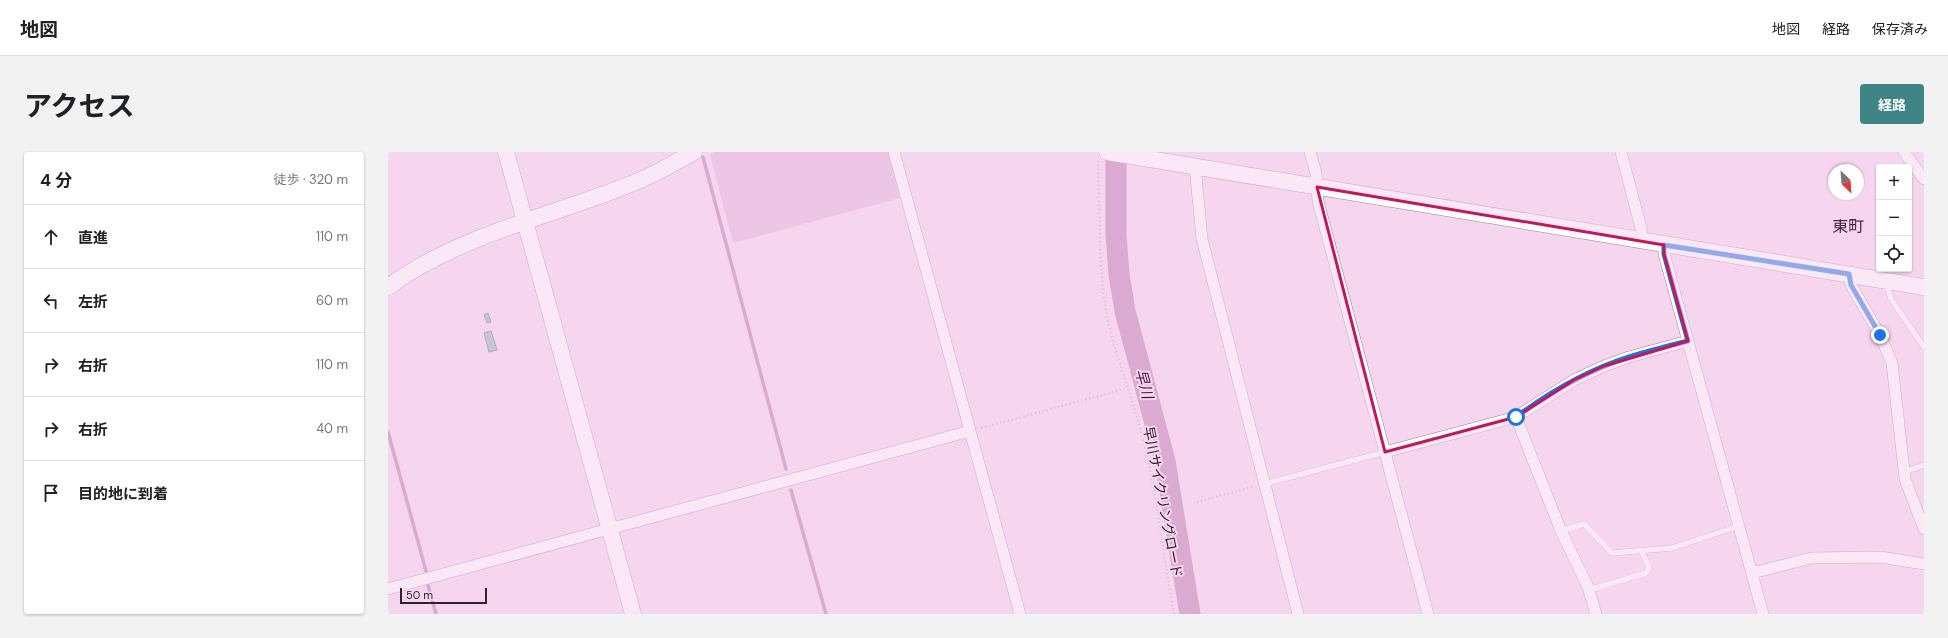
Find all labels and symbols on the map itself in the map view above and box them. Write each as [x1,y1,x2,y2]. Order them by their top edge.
north arrow [1828,164,1864,200]
district label: 東町 [1832,216,1864,237]
route end [1871,326,1889,344]
water label: 早川 [1130,367,1158,403]
route start [1507,408,1525,426]
street label: 早川サイクリングロード [1139,425,1187,579]
scale bar [400,586,487,605]

